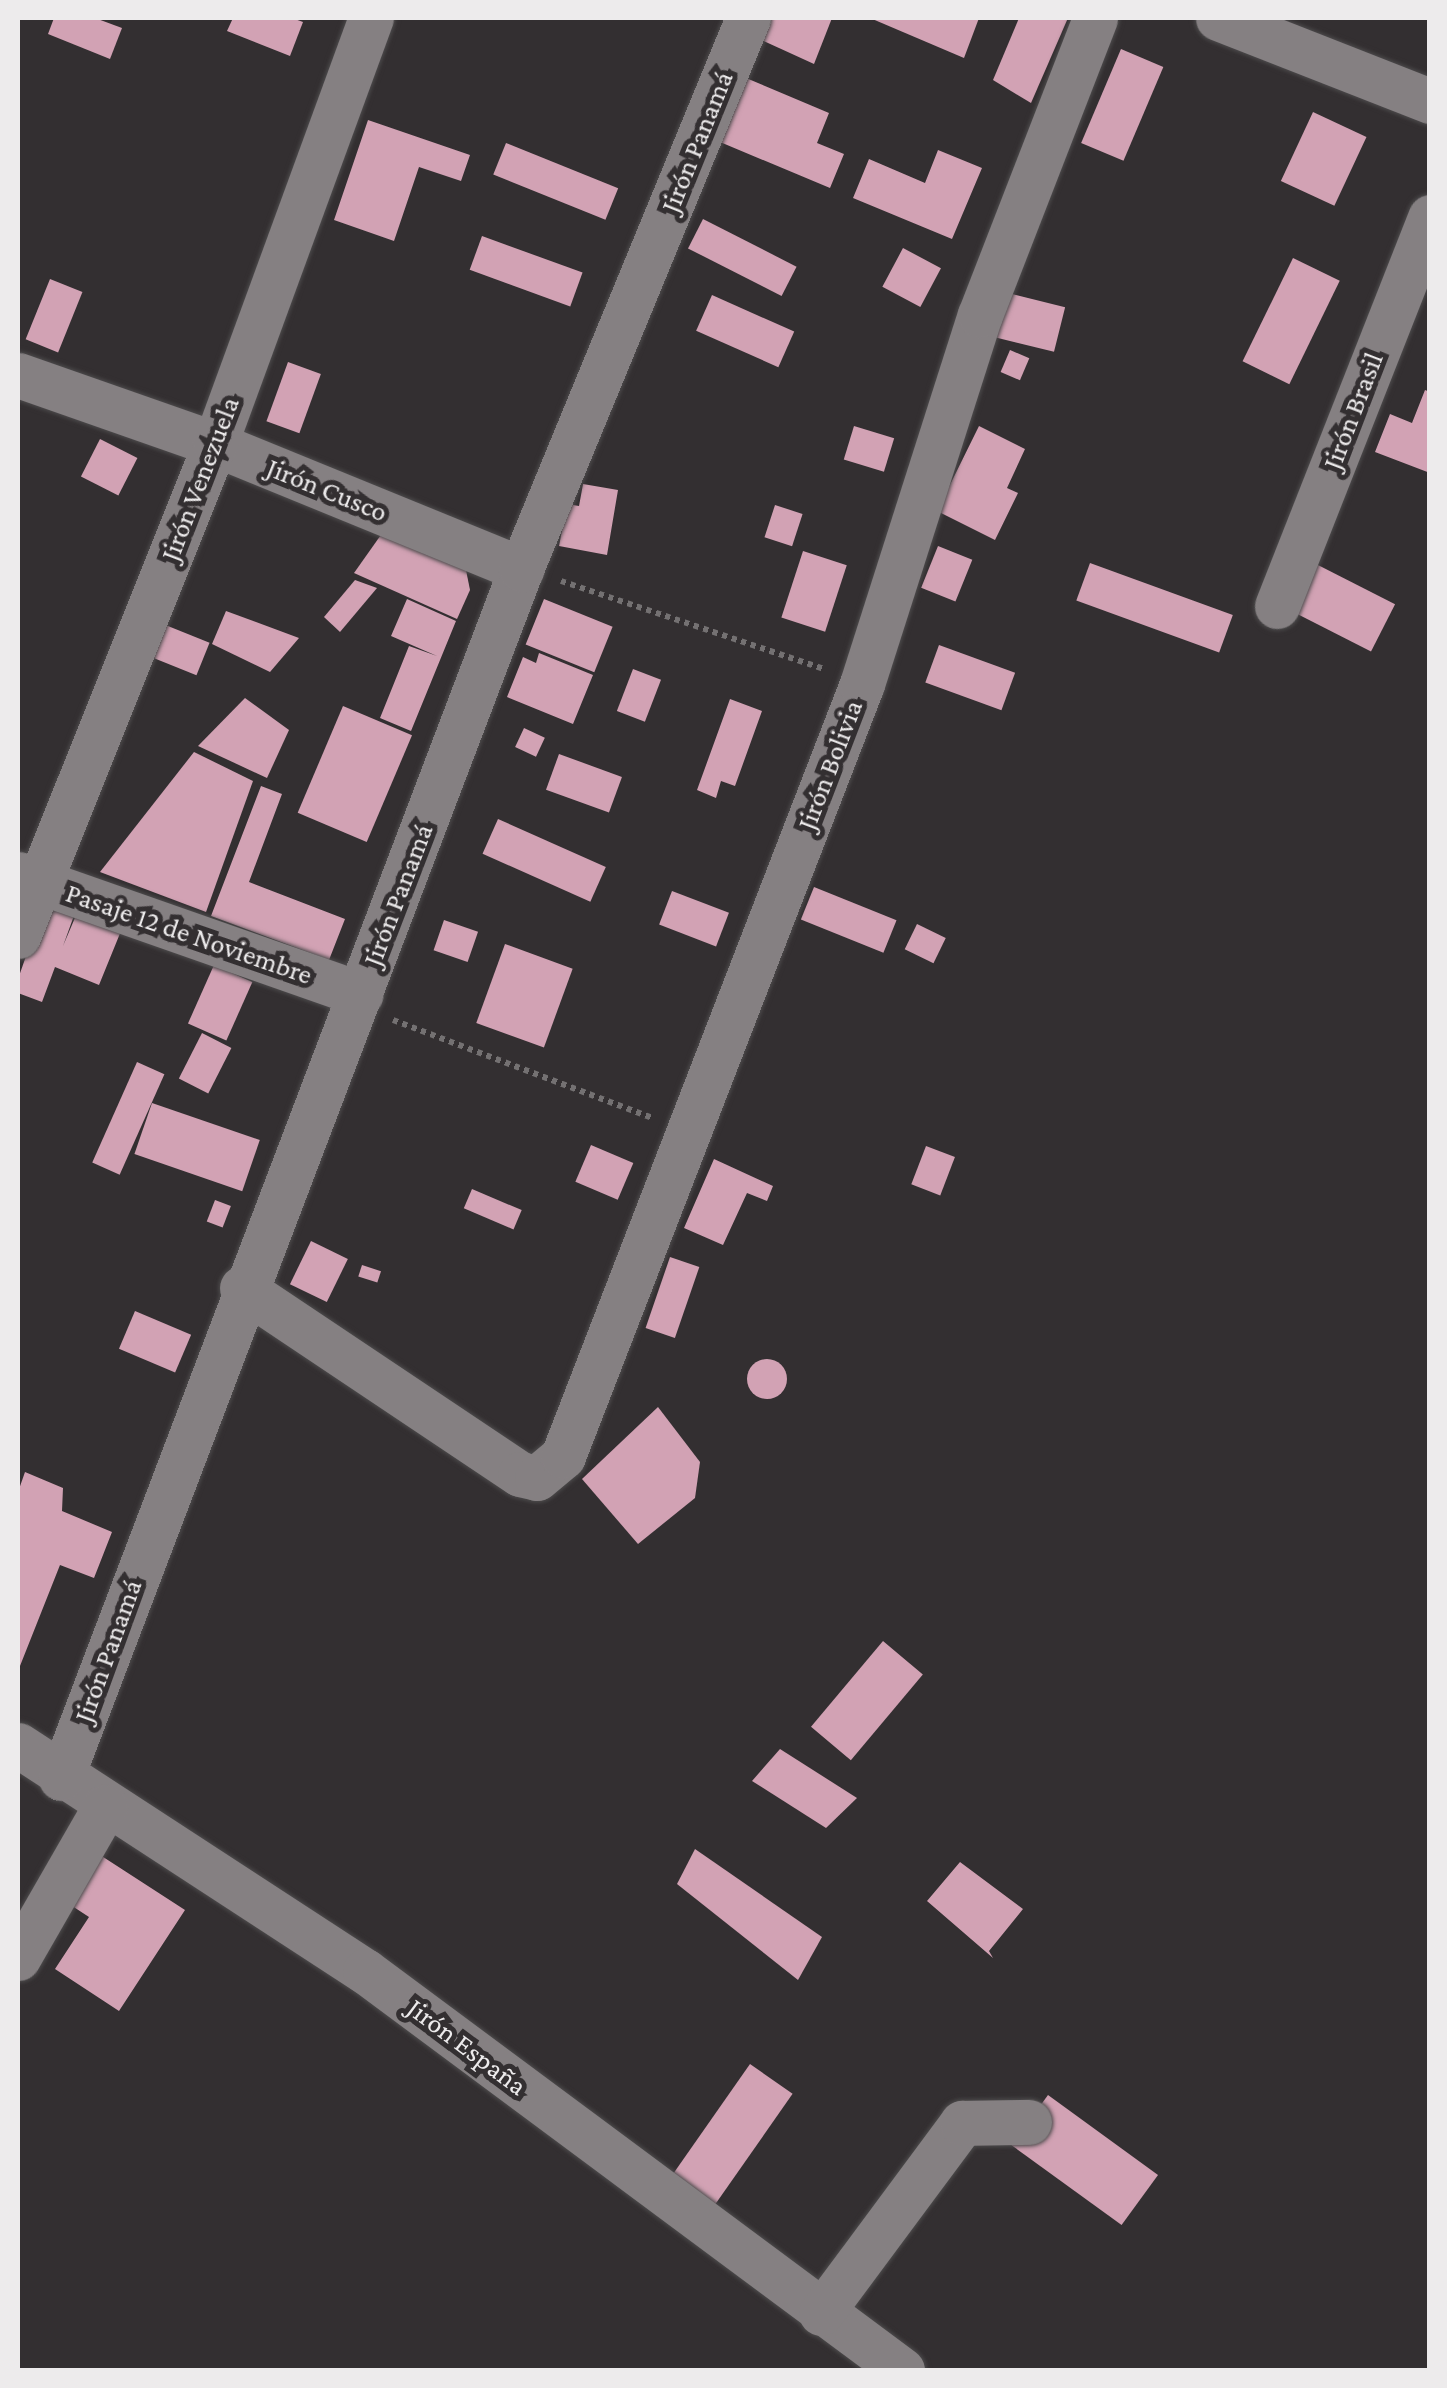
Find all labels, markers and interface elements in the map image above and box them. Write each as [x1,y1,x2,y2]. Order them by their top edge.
street label: Jirón Panamá [653,66,741,218]
street label: Jirón Brasil [1315,348,1391,474]
street label: Jirón Venezuela [153,392,247,566]
street label: Jirón Cusco [262,451,392,529]
street label: Jirón Bolivia [790,695,870,835]
street label: Jirón Panamá [356,819,440,971]
street label: Pasaje 12 de Noviembre [61,876,317,992]
street label: Jirón Panamá [67,1575,149,1727]
street label: Jirón España [401,1991,533,2103]

